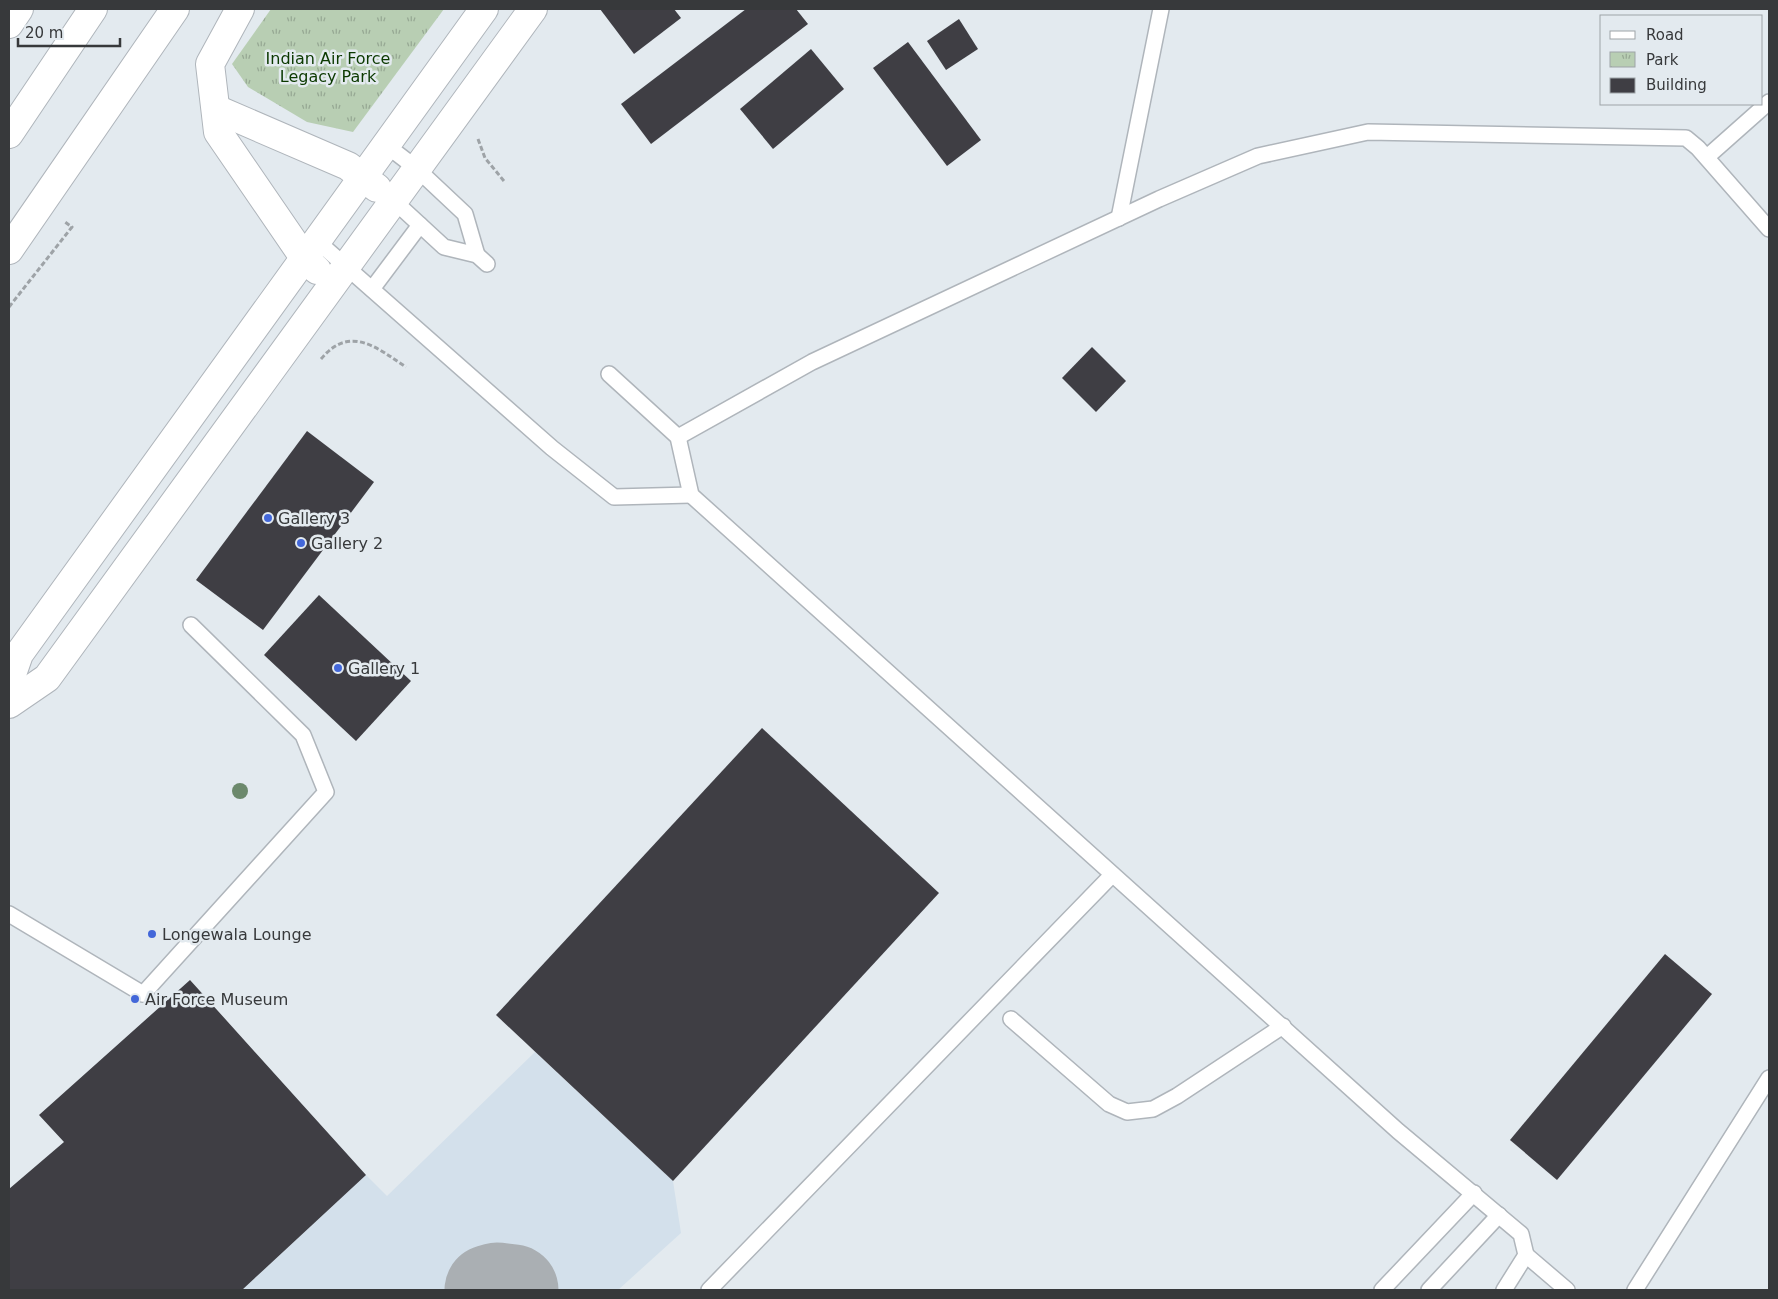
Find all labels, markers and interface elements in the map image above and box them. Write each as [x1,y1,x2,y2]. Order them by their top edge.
scale bar [18,15,120,47]
legend [1600,15,1763,105]
text: 20 m [25,24,63,42]
text: Road [1646,26,1684,44]
park label: Indian Air Force Legacy Park [266,49,390,86]
text: Park [1646,51,1679,69]
text: Building [1646,76,1707,94]
place label: Gallery 3 [278,509,350,528]
marker: Gallery 3 [262,512,274,524]
place label: Gallery 2 [311,534,383,553]
marker: Gallery 2 [295,537,307,549]
place label: Gallery 1 [348,659,420,678]
marker: Gallery 1 [332,662,344,674]
place label: Longewala Lounge [162,925,312,944]
marker: Longewala Lounge [146,928,158,940]
place label: Air Force Museum [145,990,288,1009]
marker: Air Force Museum [129,993,141,1005]

